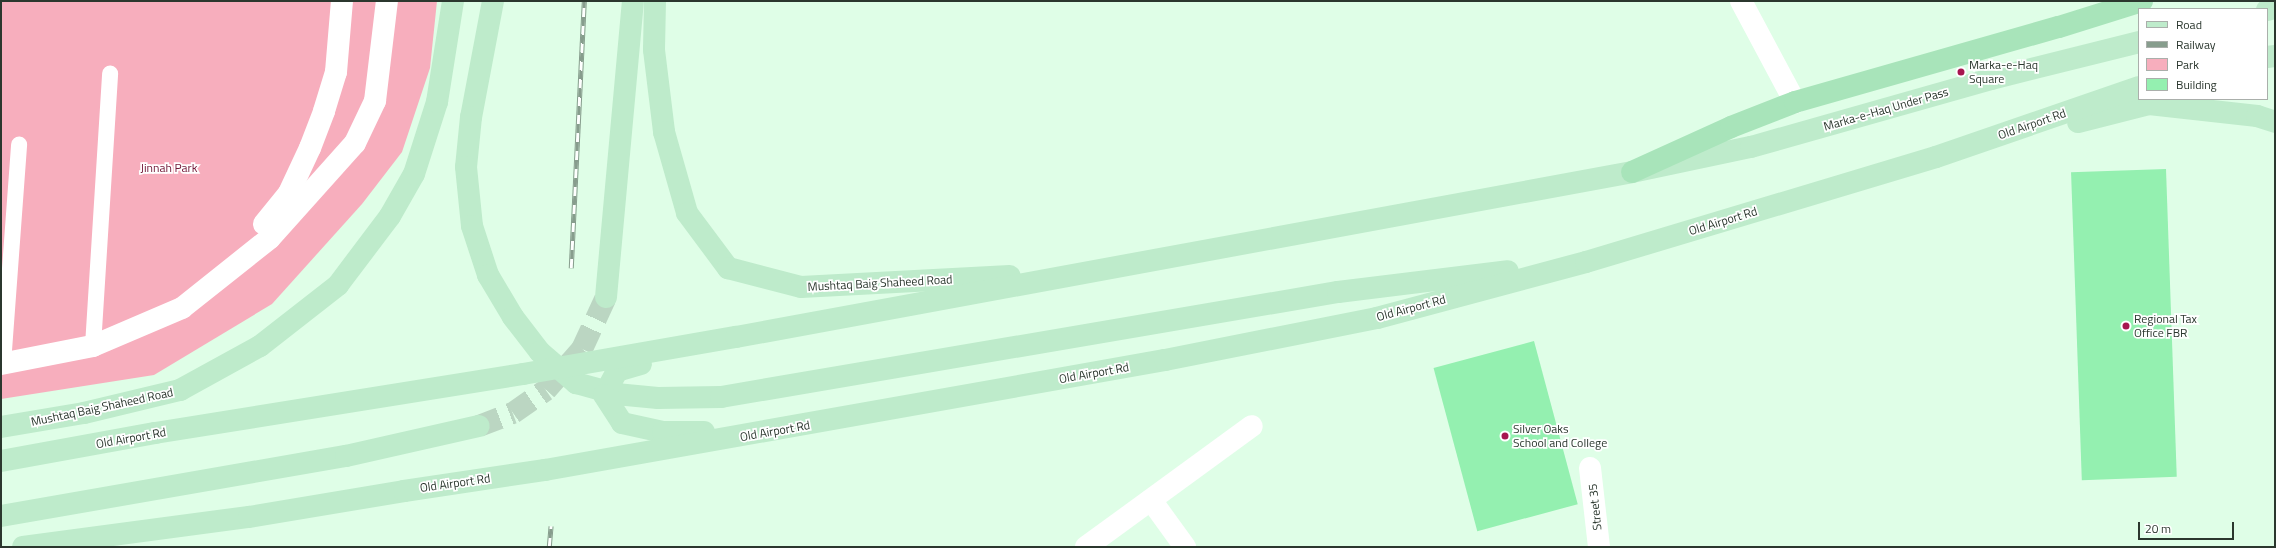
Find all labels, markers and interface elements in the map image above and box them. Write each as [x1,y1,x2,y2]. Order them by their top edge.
legend [2138,8,2268,100]
text: Road [2176,15,2202,34]
text: Railway [2176,35,2216,54]
text: Park [2176,55,2199,74]
place label: Marka-e-Haq Square [1969,58,2038,86]
marker: Marka-e-Haq Square [1956,67,1966,77]
text: Building [2176,75,2217,94]
street label: Marka-e-Haq Under Pass [1822,84,1950,134]
street label: Old Airport Rd [1996,106,2068,142]
park label: Jinnah Park [140,161,198,175]
street label: Old Airport Rd [1687,204,1759,238]
street label: Mushtaq Baig Shaheed Road [807,272,953,294]
street label: Old Airport Rd [1375,292,1447,324]
place label: Regional Tax Office FBR [2134,312,2197,340]
marker: Regional Tax Office FBR [2121,321,2131,331]
street label: Old Airport Rd [1058,360,1130,386]
street label: Mushtaq Baig Shaheed Road [30,385,174,429]
street label: Old Airport Rd [739,418,811,444]
place label: Silver Oaks School and College [1513,422,1607,450]
street label: Old Airport Rd [95,425,167,451]
marker: Silver Oaks School and College [1500,431,1510,441]
street label: Old Airport Rd [419,471,491,495]
street label: Street 35 [1585,483,1605,531]
scale bar [2140,514,2236,540]
text: 20 m [2145,519,2171,538]

